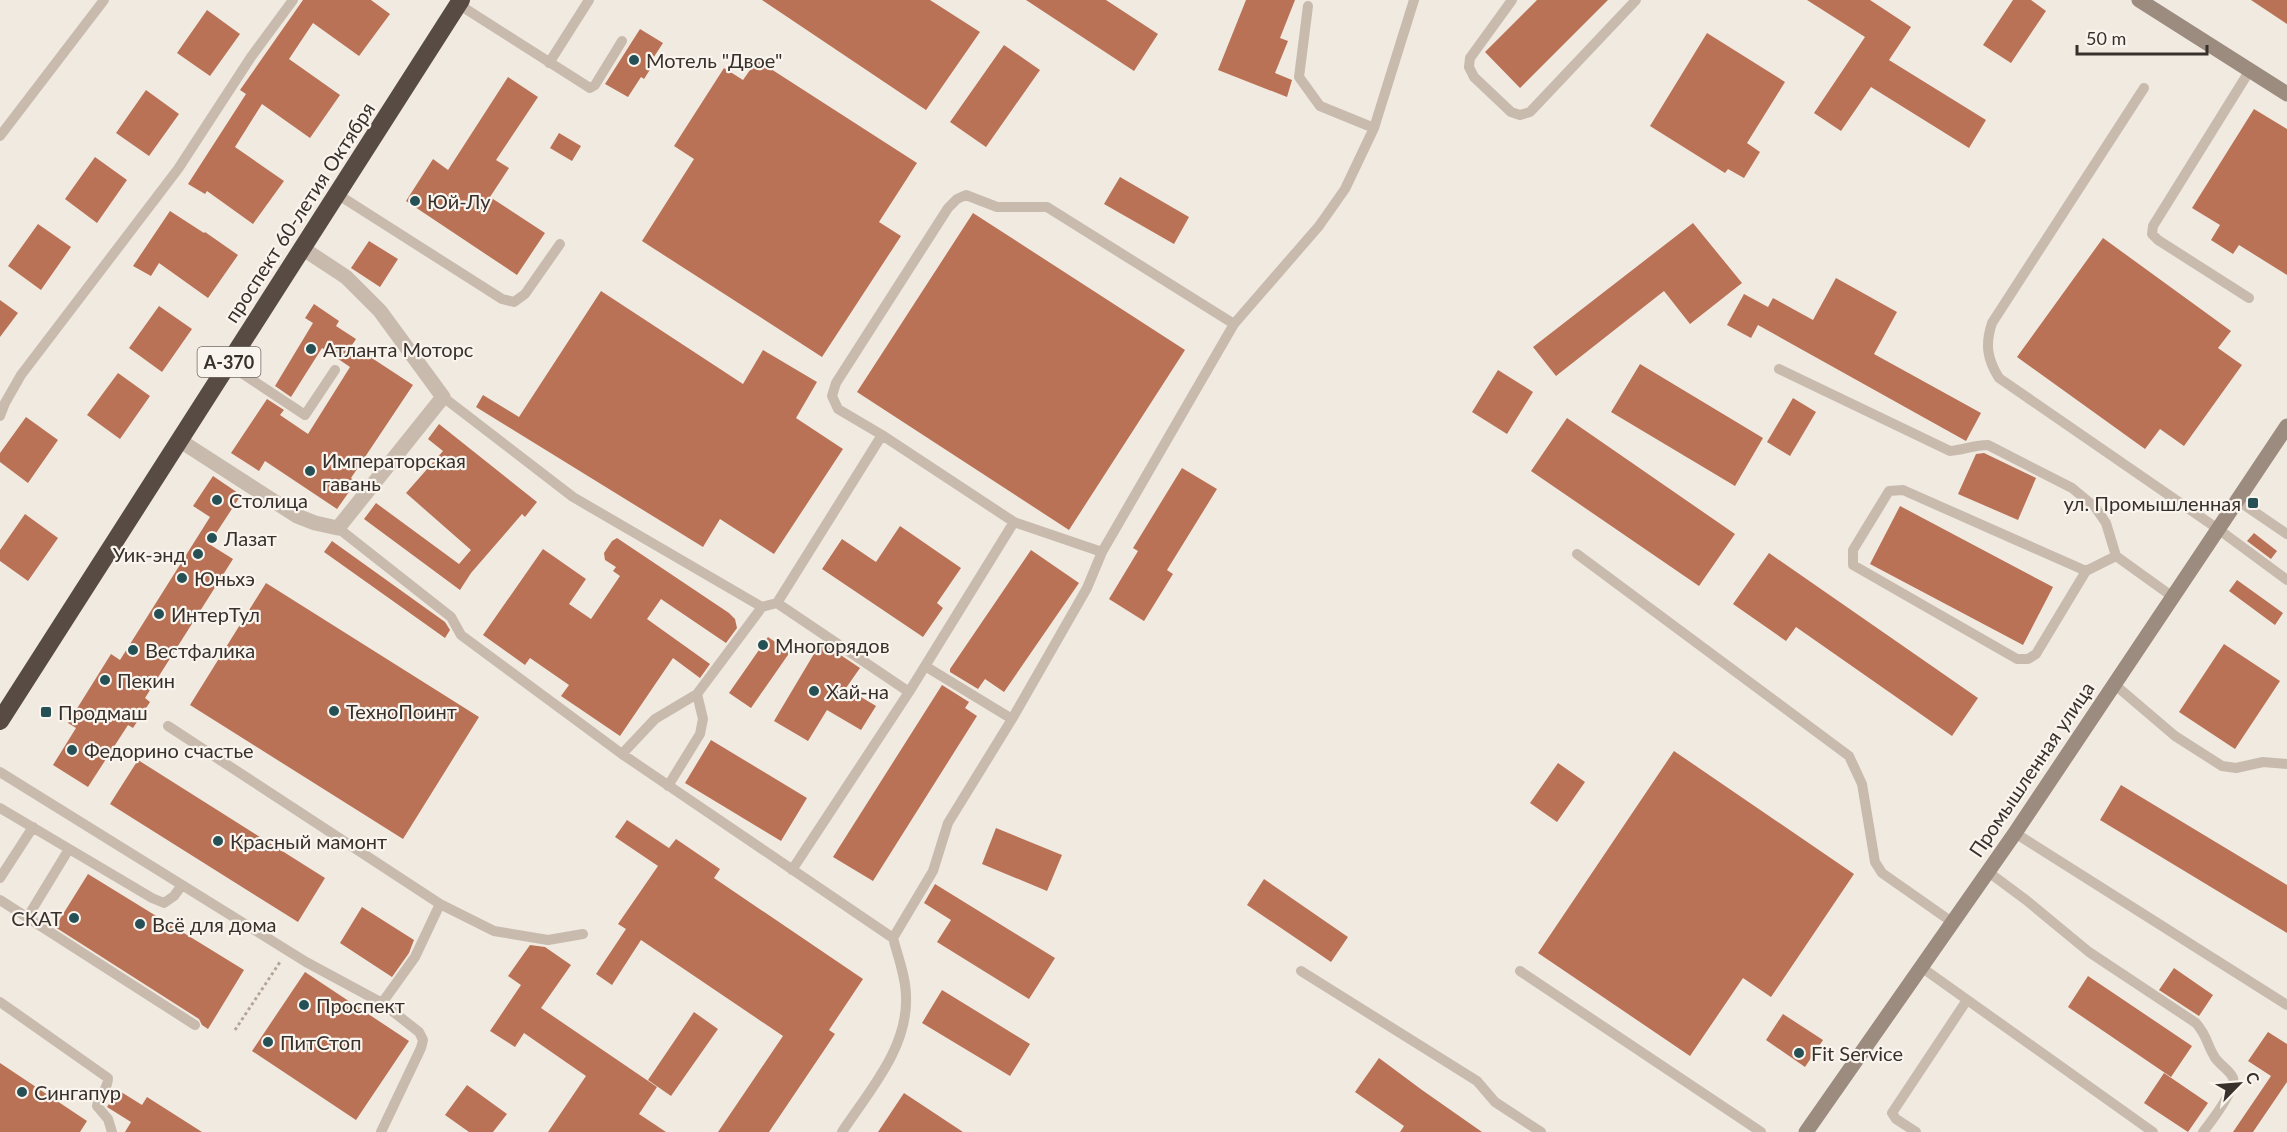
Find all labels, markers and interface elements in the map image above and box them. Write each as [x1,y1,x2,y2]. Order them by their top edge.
scale bar [2077,18,2208,56]
text: 50 m [2086,27,2126,49]
place label: Мотель "Двое" [646,48,783,72]
marker: Мотель "Двое" [627,53,641,67]
street label: проспект 60-летия Октября [219,97,379,327]
place label: Юй-Лу [427,189,491,213]
marker: Юй-Лу [408,194,422,208]
place label: Атланта Моторс [323,337,474,361]
marker: Атланта Моторс [304,342,318,356]
road number: А-370 [198,347,260,377]
place label: Императорская гавань [322,448,466,495]
marker: Императорская гавань [303,464,317,478]
place label: Столица [229,488,308,512]
place label: ул. Промышленная [2063,491,2241,515]
marker: Столица [210,493,224,507]
marker: ул. Промышленная [2246,496,2260,510]
place label: Лазат [223,526,277,550]
marker: Лазат [205,531,219,545]
place label: Уик-энд [113,542,186,566]
marker: Уик-энд [191,547,205,561]
place label: Юньхэ [194,566,255,590]
marker: Юньхэ [175,571,189,585]
place label: ИнтерТул [171,602,260,626]
marker: ИнтерТул [152,607,166,621]
place label: Многорядов [775,633,890,657]
place label: Вестфалика [145,638,255,662]
marker: Многорядов [756,638,770,652]
marker: Вестфалика [126,643,140,657]
place label: Пекин [117,668,175,692]
marker: Пекин [98,673,112,687]
street label: Промышленная улица [1963,677,2099,861]
place label: Хай-на [826,679,889,703]
marker: Хай-на [807,684,821,698]
place label: ТехноПоинт [346,699,457,723]
place label: Продмаш [58,700,148,724]
marker: ТехноПоинт [327,704,341,718]
marker: Продмаш [39,705,53,719]
place label: Федорино счастье [84,738,254,762]
marker: Федорино счастье [65,743,79,757]
place label: Красный мамонт [230,829,387,853]
marker: Красный мамонт [211,834,225,848]
place label: СКАТ [11,906,62,930]
marker: СКАТ [67,911,81,925]
place label: Всё для дома [152,912,276,936]
marker: Всё для дома [133,917,147,931]
place label: Проспект [316,993,405,1017]
marker: Проспект [297,998,311,1012]
place label: ПитСтоп [280,1030,361,1054]
marker: ПитСтоп [261,1035,275,1049]
place label: Fit Service [1811,1041,1903,1065]
marker: Fit Service [1792,1046,1806,1060]
north arrow [2209,1054,2269,1114]
text: С [2242,1069,2264,1087]
place label: Сингапур [34,1080,121,1104]
marker: Сингапур [15,1085,29,1099]

